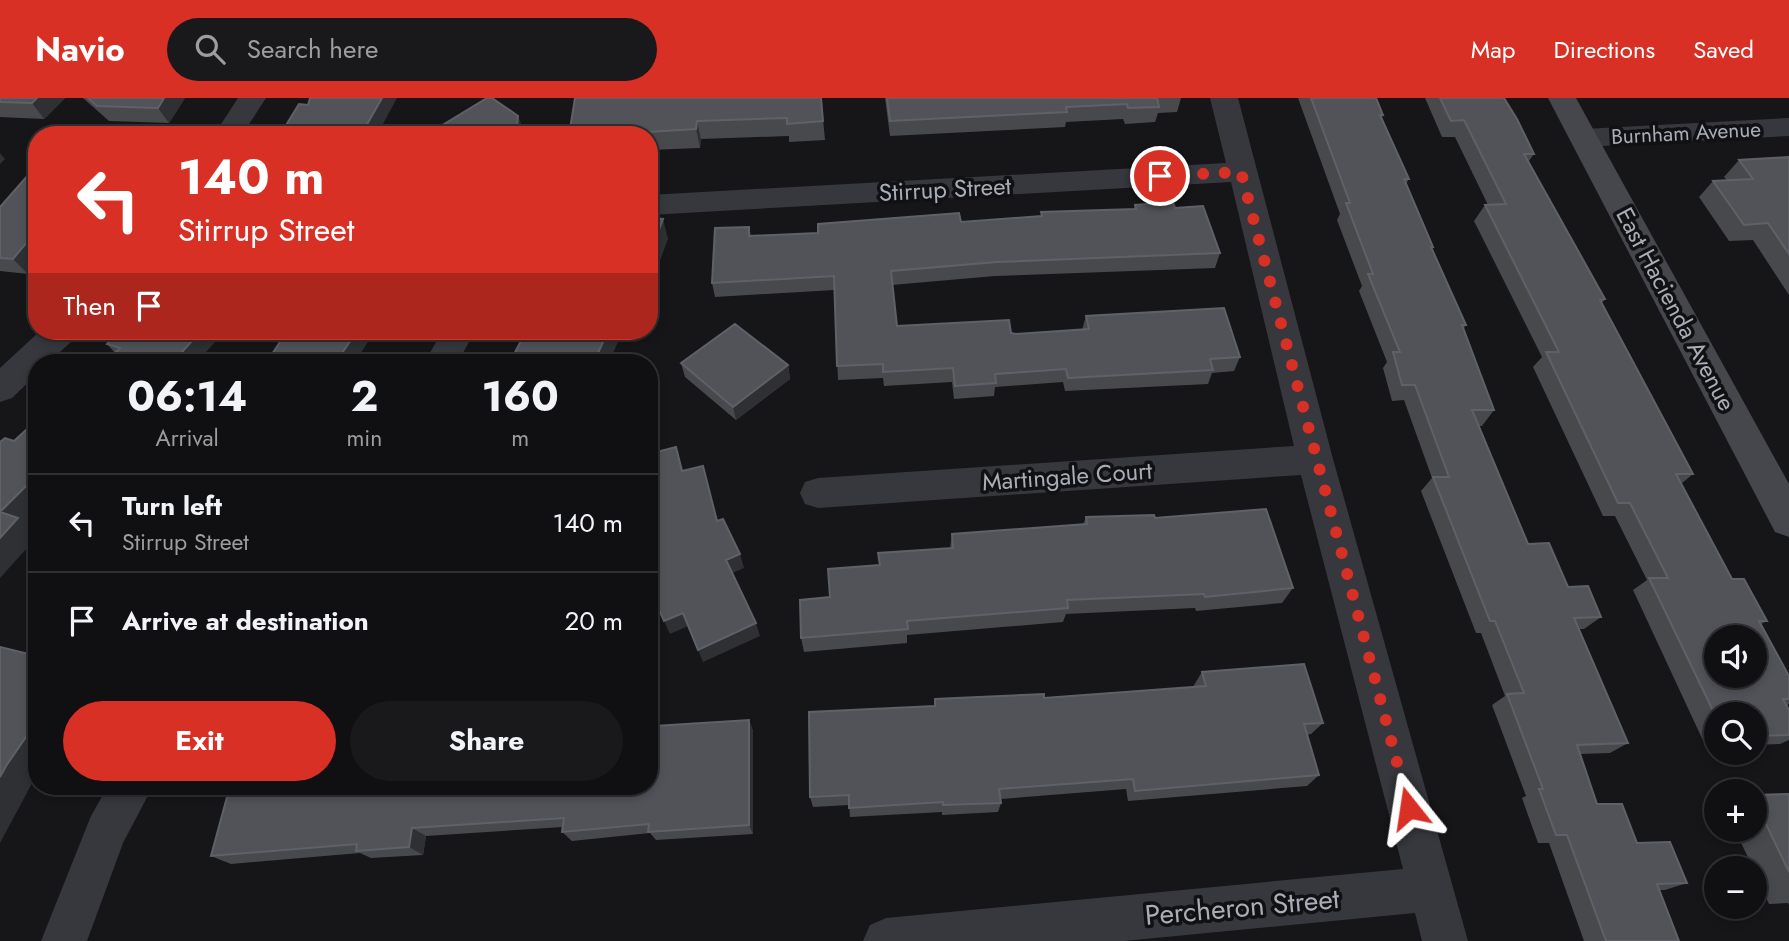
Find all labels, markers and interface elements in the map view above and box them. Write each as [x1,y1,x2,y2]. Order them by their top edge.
search box [167,18,657,81]
text: Navio [35,26,125,73]
icon: search [191,30,229,68]
text: Search here [247,30,378,68]
text: Map [1471,32,1516,67]
text: Directions [1554,32,1655,67]
text: Saved [1693,32,1754,67]
street label: Burnham Avenue [1610,114,1762,152]
text: 140 m [178,142,324,212]
pin [1130,146,1190,206]
icon: left [63,154,154,245]
icon: arrive [1141,157,1179,195]
street label: Stirrup Street [878,168,1012,210]
street label: East Hacienda Avenue [1608,201,1744,417]
text: Stirrup Street [178,207,354,253]
text: Then [63,287,116,325]
icon: arrive [130,287,168,325]
text: 06:14 [127,366,247,427]
text: 2 [351,366,378,427]
text: 160 [482,366,559,427]
text: Arrival [155,421,219,455]
text: min [346,421,382,455]
text: m [511,421,529,455]
street label: Martingale Court [981,453,1153,499]
text: Turn left [122,487,222,525]
icon: left [63,504,101,542]
text: 140 m [552,504,623,542]
text: Stirrup Street [122,525,249,559]
icon: arrive [63,602,101,640]
text: Arrive at destination [122,602,369,640]
text: 20 m [565,602,623,640]
map controls [1704,625,1767,919]
button: sound [1704,625,1767,688]
button: Exit [63,701,336,781]
button: Share [350,701,623,781]
button: search [1704,702,1767,765]
position arrow [1372,771,1446,845]
button: + [1704,779,1767,842]
button: − [1704,856,1767,919]
street label: Percheron Street [1143,878,1341,936]

